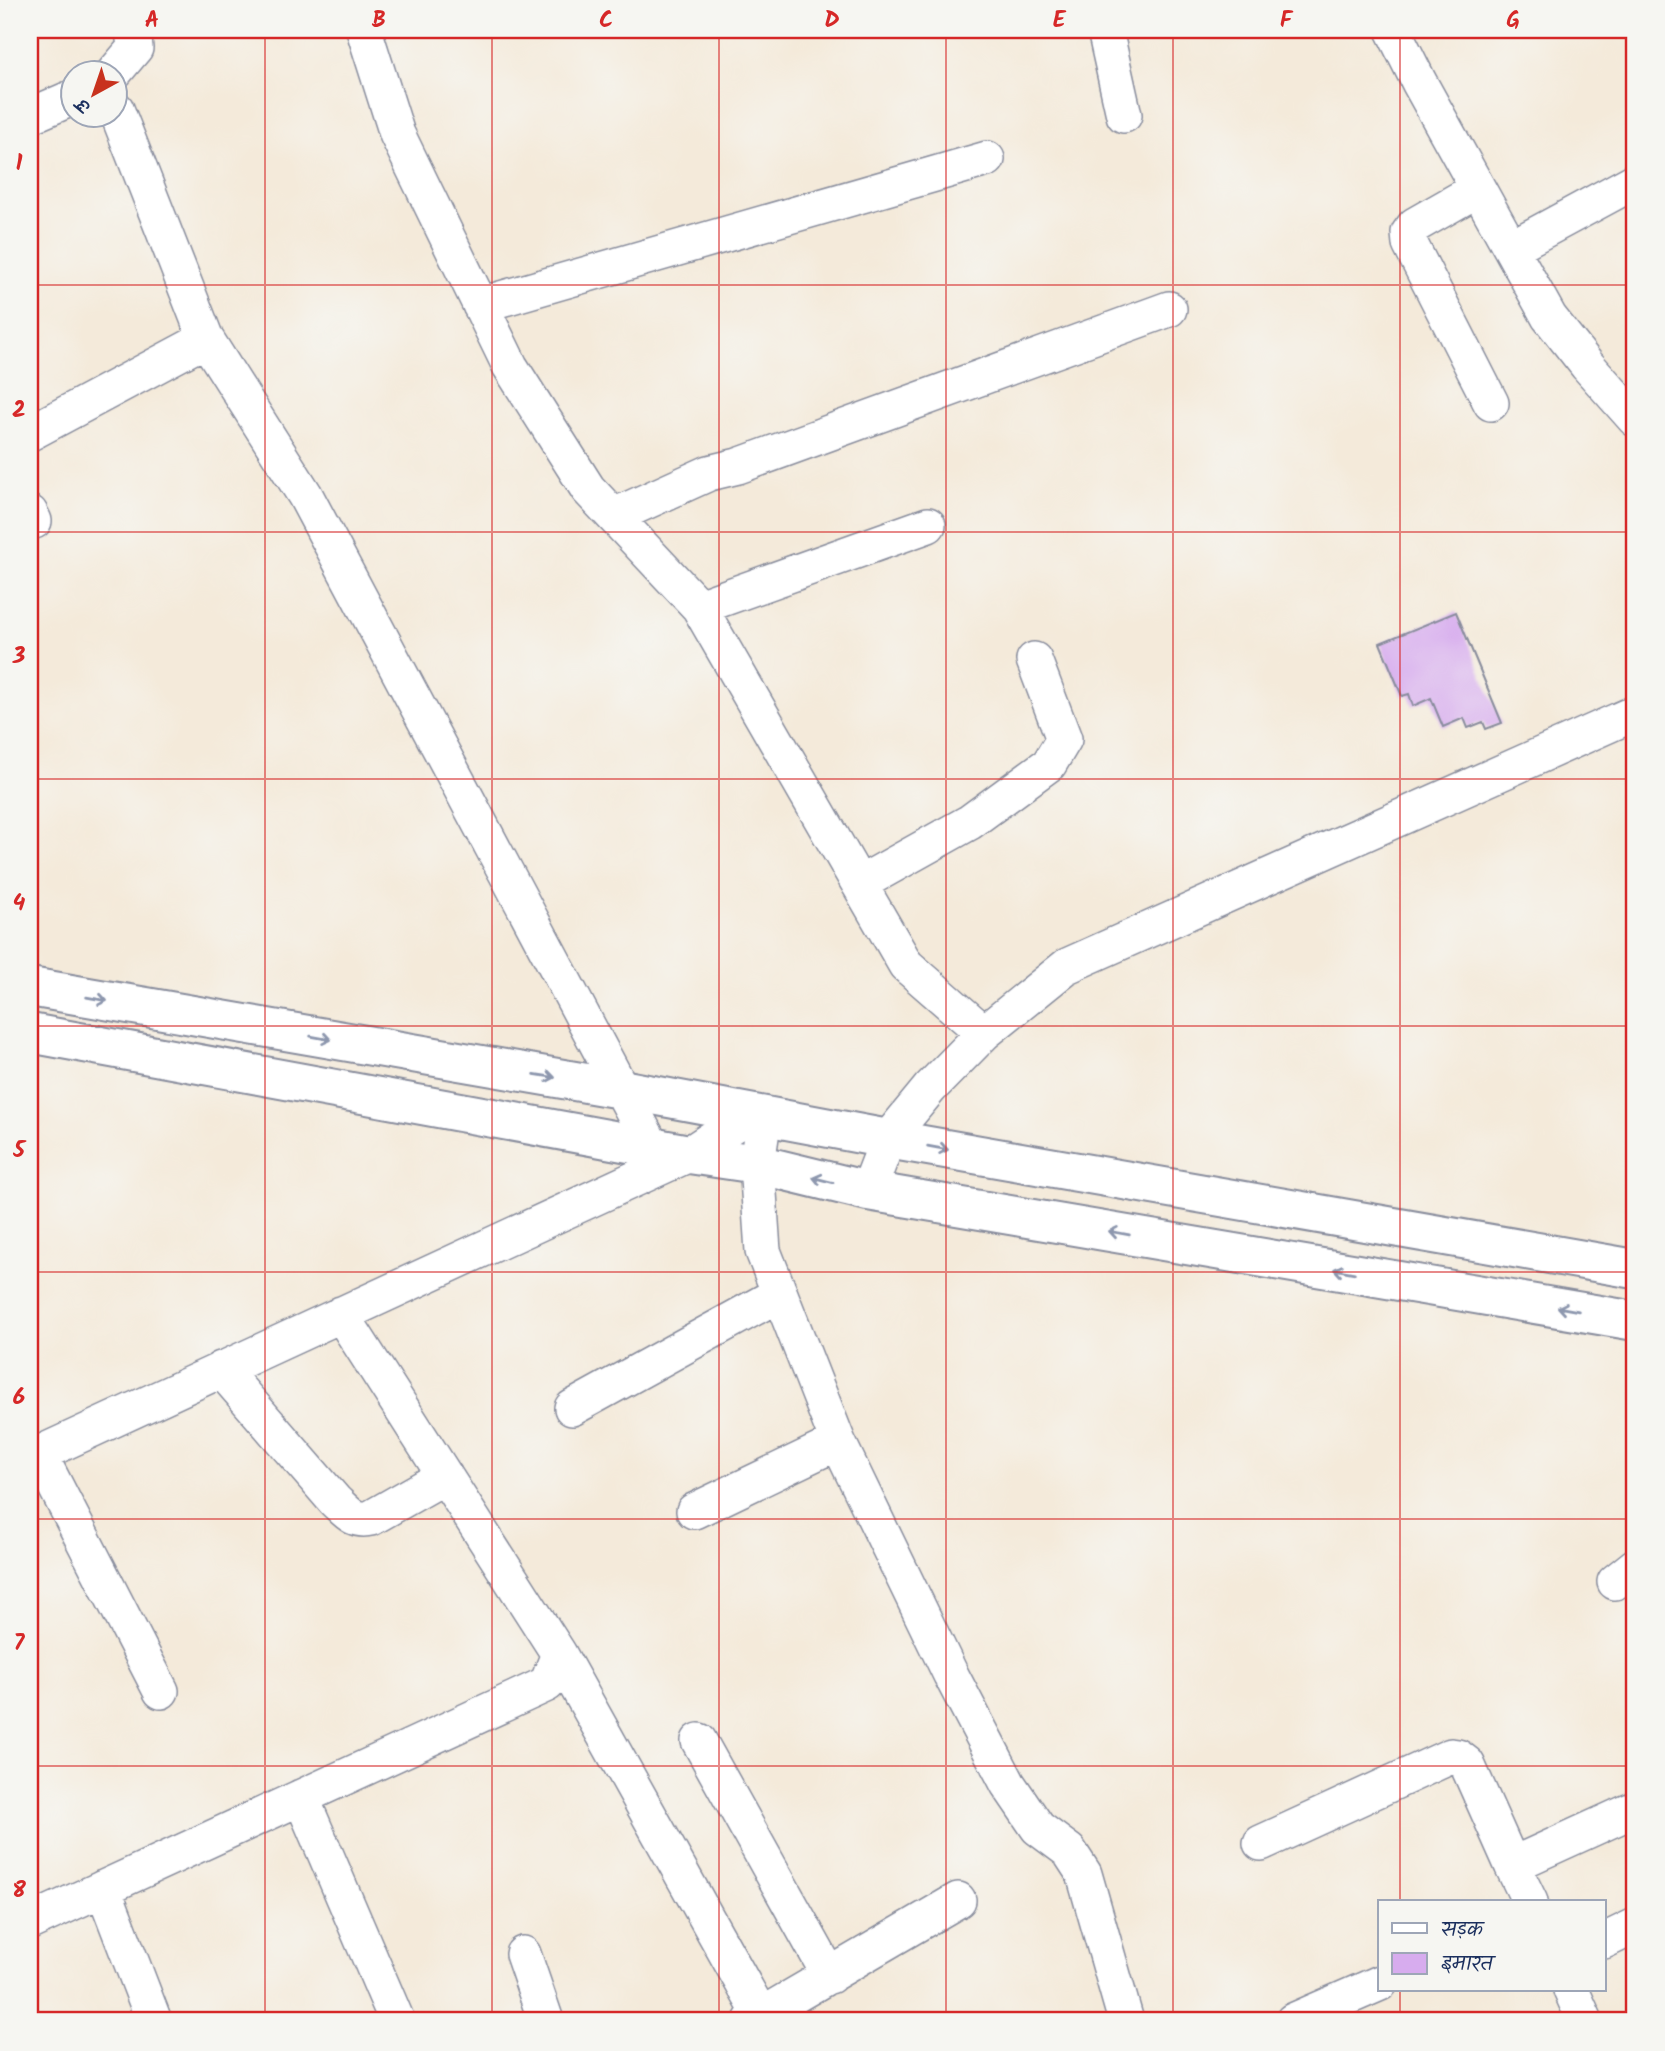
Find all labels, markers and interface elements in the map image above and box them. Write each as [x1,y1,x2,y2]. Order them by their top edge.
text: A [145,3,159,39]
text: B [372,3,386,39]
text: C [599,3,613,39]
text: D [824,3,840,39]
text: E [1053,3,1067,39]
text: F [1280,3,1294,39]
text: G [1506,3,1520,39]
north arrow [60,60,130,130]
text: उ [67,88,99,121]
text: 1 [16,146,23,182]
text: 2 [12,393,26,429]
text: 3 [12,639,26,675]
text: 4 [13,886,26,922]
one-way arrow [85,993,108,1006]
one-way arrow [309,1032,332,1046]
one-way arrow [533,1070,556,1083]
text: 5 [12,1133,27,1169]
one-way arrow [926,1142,949,1155]
one-way arrow [812,1173,835,1186]
one-way arrow [1108,1226,1131,1240]
one-way arrow [1333,1264,1356,1278]
one-way arrow [1557,1302,1580,1316]
text: 6 [13,1380,25,1416]
text: 7 [14,1626,26,1662]
text: 8 [12,1873,26,1909]
legend [1378,1900,1606,1992]
text: सड़क [1441,1914,1486,1947]
text: इमारत [1441,1948,1496,1981]

